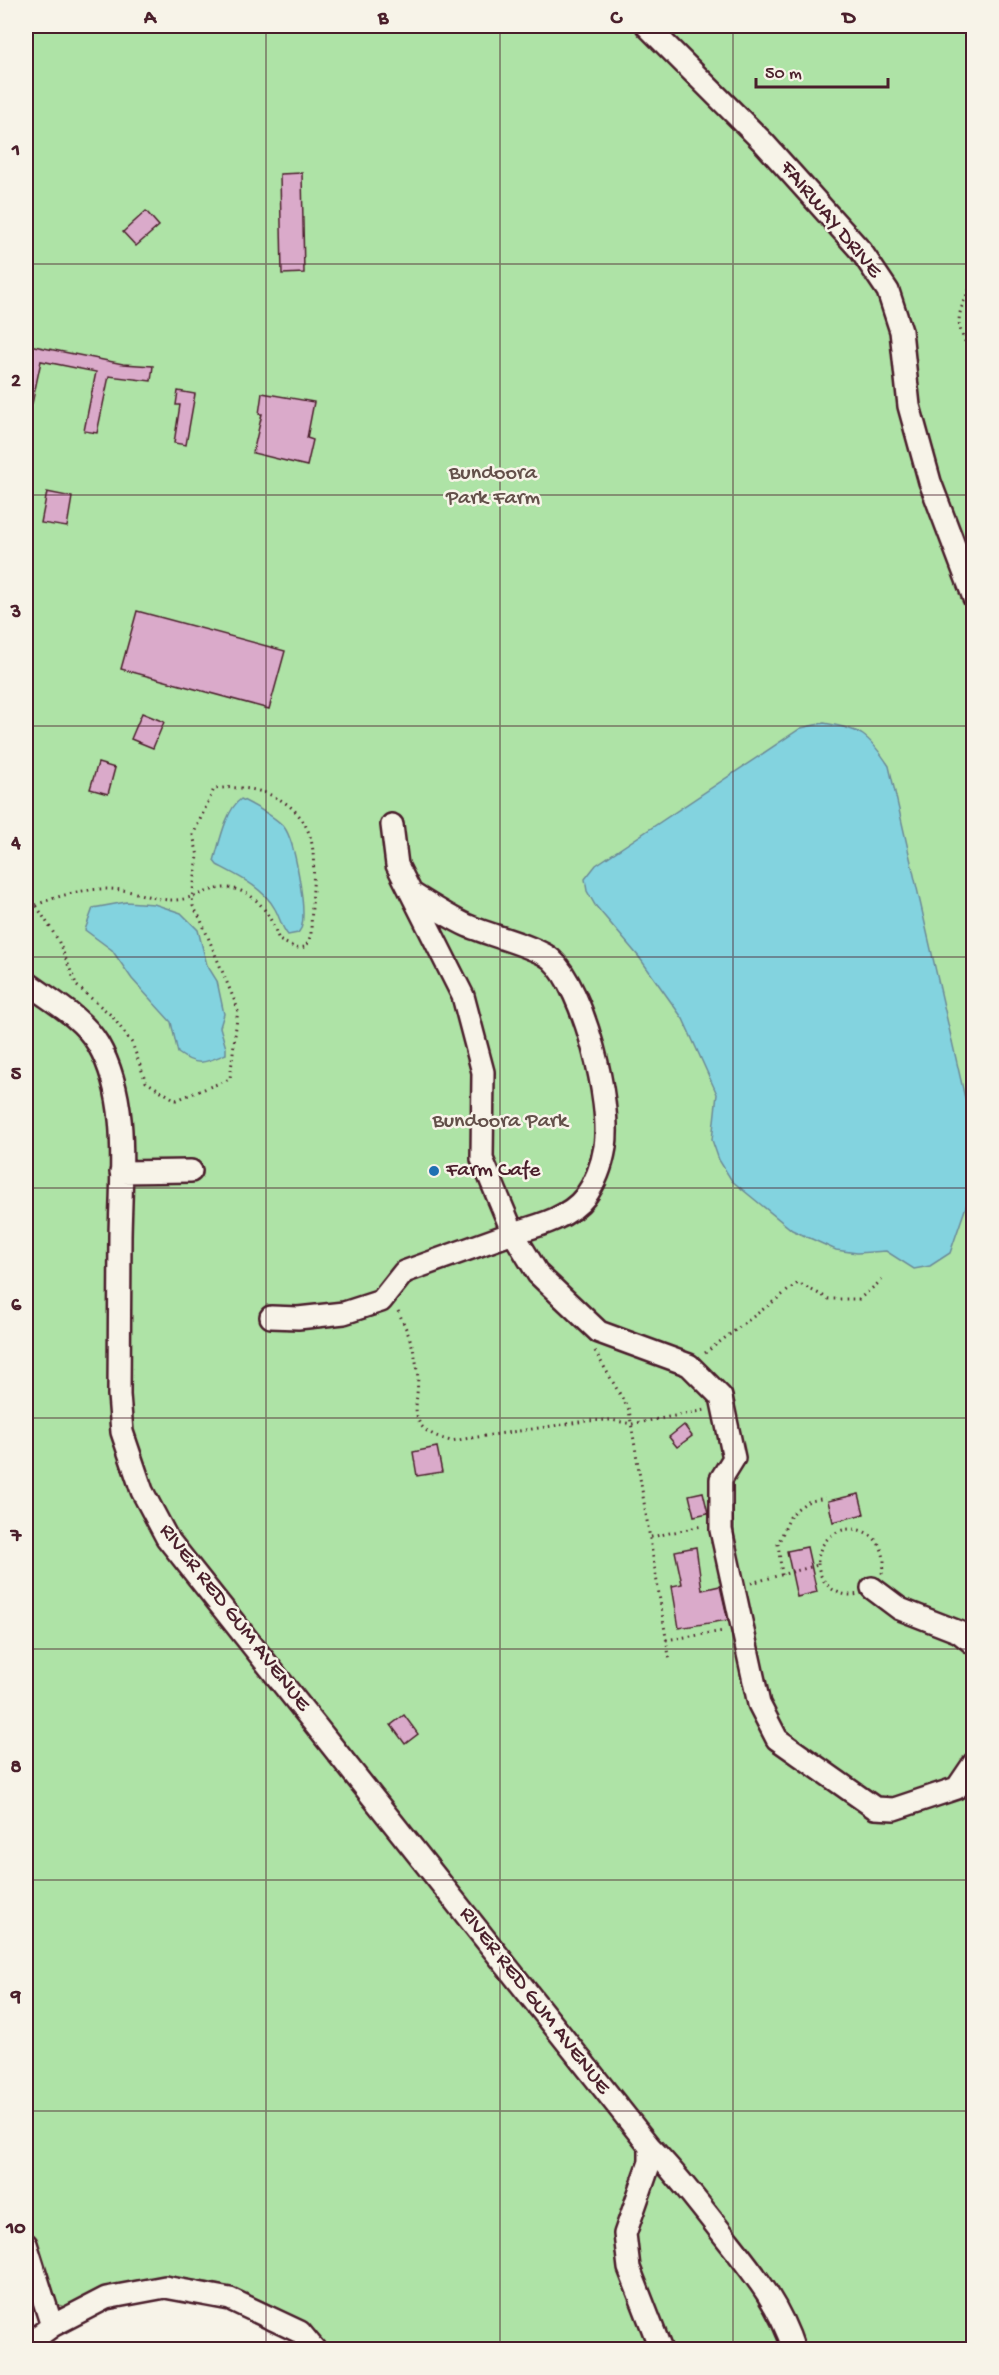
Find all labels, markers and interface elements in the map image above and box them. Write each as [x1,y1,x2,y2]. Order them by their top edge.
text: A [143,8,158,31]
text: B [377,8,389,31]
text: C [610,8,624,31]
text: D [840,8,856,31]
scale bar [756,51,888,89]
text: 50 m [765,64,802,85]
text: 1 [11,140,20,163]
street label: FAIRWAY DRIVE [773,155,887,285]
text: 2 [11,371,21,394]
park label: Bundoora Park Farm [445,461,540,512]
text: 3 [10,602,21,625]
text: 4 [10,833,21,856]
text: 5 [11,1064,22,1087]
park label: Bundoora Park [432,1109,570,1135]
place label: Farm Cafe [445,1158,541,1184]
marker: Farm Cafe [427,1164,441,1178]
text: 6 [11,1295,22,1318]
street label: RIVER RED GUM AVENUE [153,1519,316,1718]
text: 7 [10,1526,23,1549]
text: 8 [11,1757,22,1780]
street label: RIVER RED GUM AVENUE [453,1902,616,2101]
text: 9 [10,1987,21,2010]
text: 10 [5,2218,26,2241]

